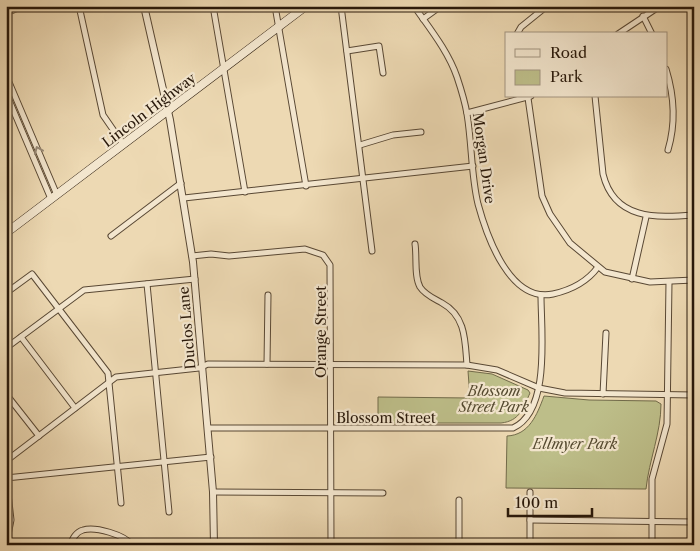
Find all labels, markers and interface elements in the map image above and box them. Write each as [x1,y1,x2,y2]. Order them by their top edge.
legend [505,32,668,98]
text: Road [550,43,587,62]
text: Park [550,67,584,86]
street label: Lincoln Highway [99,69,200,151]
street label: Morgan Drive [469,111,499,205]
one-way arrow [33,146,44,155]
street label: Duclos Lane [174,286,200,370]
street label: Orange Street [312,286,330,378]
park label: Blossom Street Park [458,382,530,416]
street label: Blossom Street [336,409,436,427]
park label: Ellmyer Park [532,435,618,453]
scale bar [508,486,591,518]
text: 100 m [515,493,558,512]

